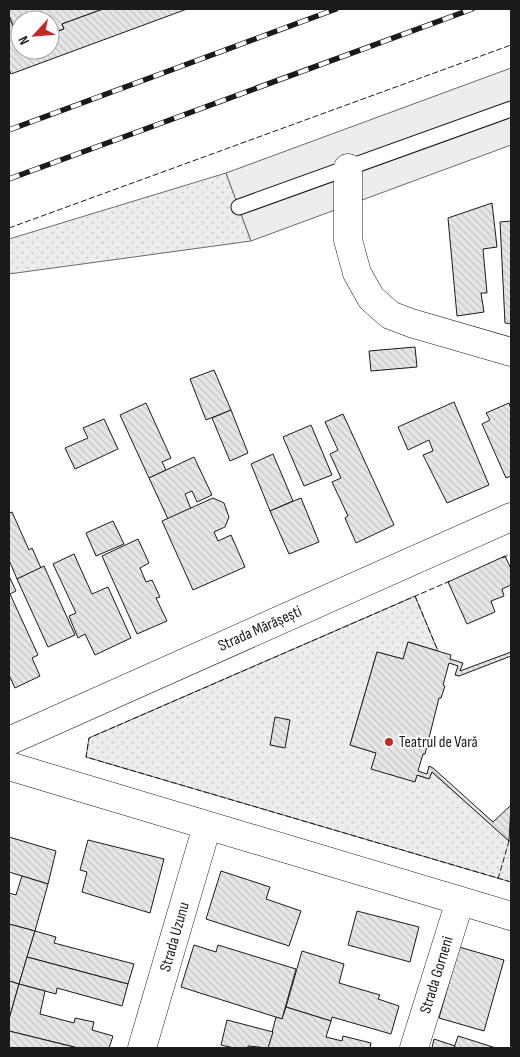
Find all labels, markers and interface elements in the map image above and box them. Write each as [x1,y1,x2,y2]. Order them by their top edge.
north arrow [10,10,60,60]
text: N [14,33,33,48]
street label: Strada Mărășești [215,602,305,656]
place label: Teatrul de Vară [399,733,478,752]
marker: Teatrul de Vară [383,736,395,748]
street label: Strada Uzunu [156,900,194,974]
street label: Strada Gorneni [416,934,458,1016]

